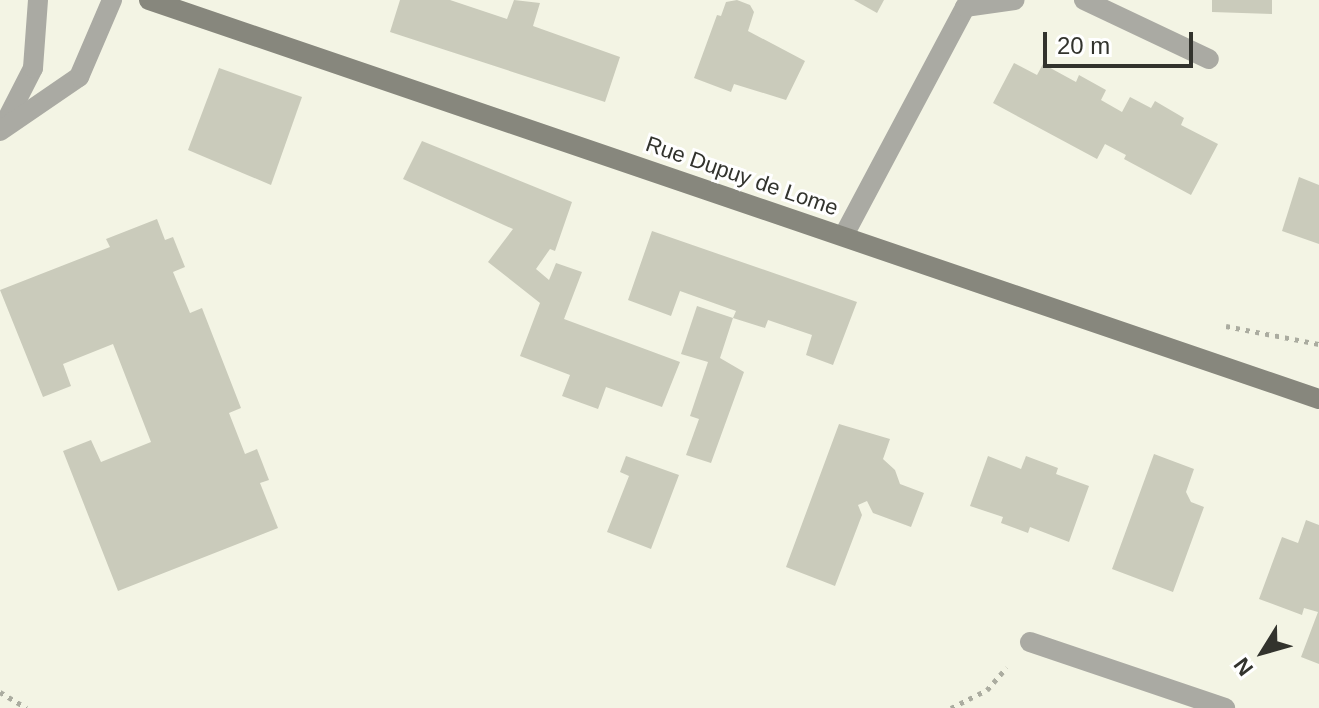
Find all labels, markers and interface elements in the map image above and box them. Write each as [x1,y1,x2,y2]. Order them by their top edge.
scale bar [1047,16,1197,66]
text: 20 m [1057,32,1110,59]
street label: Rue Dupuy de Lome [642,131,842,221]
north arrow [1223,612,1303,692]
text: N [1229,653,1258,681]

